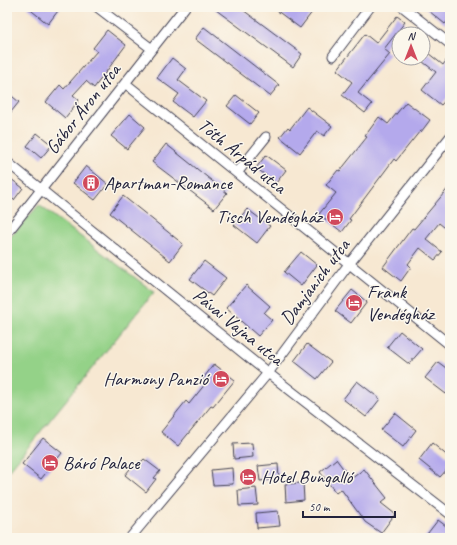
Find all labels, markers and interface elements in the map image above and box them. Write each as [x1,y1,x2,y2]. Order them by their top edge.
north arrow [391,26,431,66]
text: N [408,29,417,43]
street label: Gábor Áron utca [40,57,127,159]
street label: Tóth Árpád utca [193,113,292,200]
place label: Apartman-Romance [104,171,234,195]
building icon: Apartman-Romance [81,173,101,193]
place label: Tisch Vendégház [217,205,324,229]
hotel icon: Tisch Vendégház [325,207,345,227]
street label: Damjanich utca [275,233,356,330]
place label: Frank Vendégház [367,280,436,326]
street label: Pávai Vajna utca [188,283,290,372]
hotel icon: Frank Vendégház [344,293,364,313]
place label: Harmony Panzió [104,367,211,391]
hotel icon: Harmony Panzió [211,369,231,389]
place label: Báró Palace [63,451,141,475]
hotel icon: Báró Palace [40,453,60,473]
place label: Hotel Bungalló [261,465,355,489]
hotel icon: Hotel Bungalló [238,467,258,487]
scale bar [303,493,395,519]
text: 50 m [309,499,331,515]

